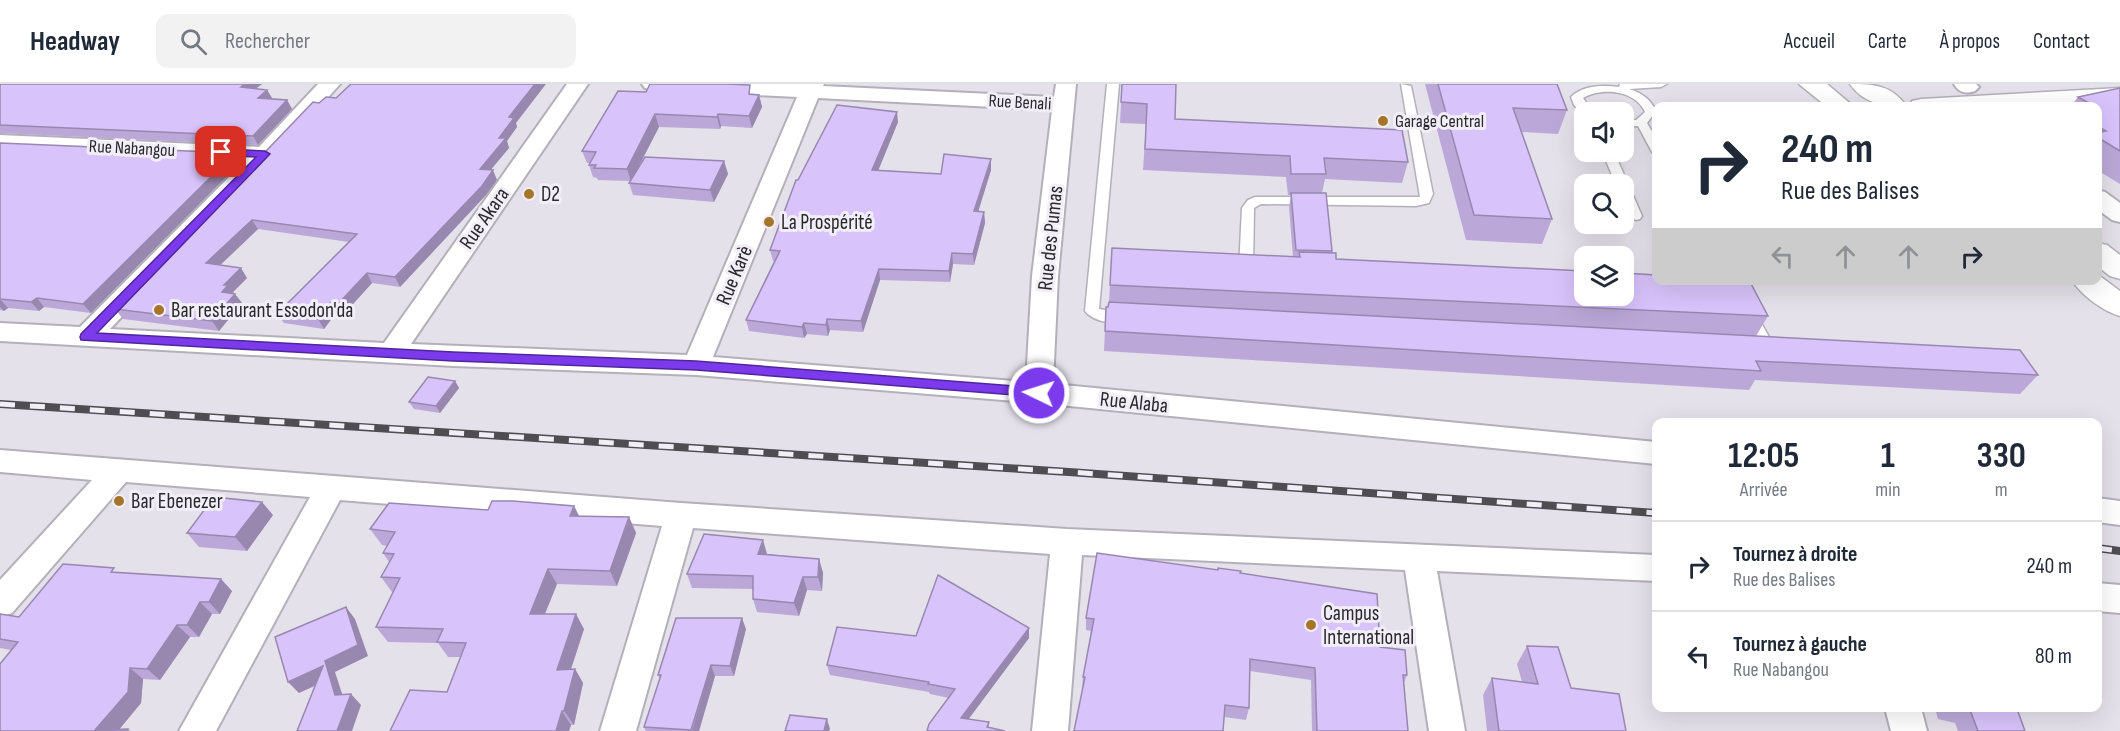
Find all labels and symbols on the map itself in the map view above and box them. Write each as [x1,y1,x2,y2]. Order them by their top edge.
street label: Rue Benali [988,90,1052,115]
place label: Garage Central [1395,111,1484,132]
marker: Garage Central [1376,114,1390,128]
pin [195,126,246,177]
street label: Rue Nabangou [88,136,176,161]
place label: D2 [541,182,560,207]
street label: Rue Akara [454,183,515,254]
street label: Rue des Pumas [1033,184,1068,292]
marker: D2 [522,187,536,201]
place label: La Prospérité [781,210,873,235]
marker: La Prospérité [762,215,776,229]
street label: Rue Karè [711,242,758,309]
place label: Bar restaurant Essodon'da [171,298,353,323]
marker: Bar restaurant Essodon'da [152,303,166,317]
position arrow [1007,361,1071,425]
street label: Rue Alaba [1099,386,1169,418]
place label: Bar Ebenezer [131,489,223,514]
marker: Bar Ebenezer [112,494,126,508]
place label: Campus International [1323,601,1414,650]
marker: Campus International [1304,618,1318,632]

